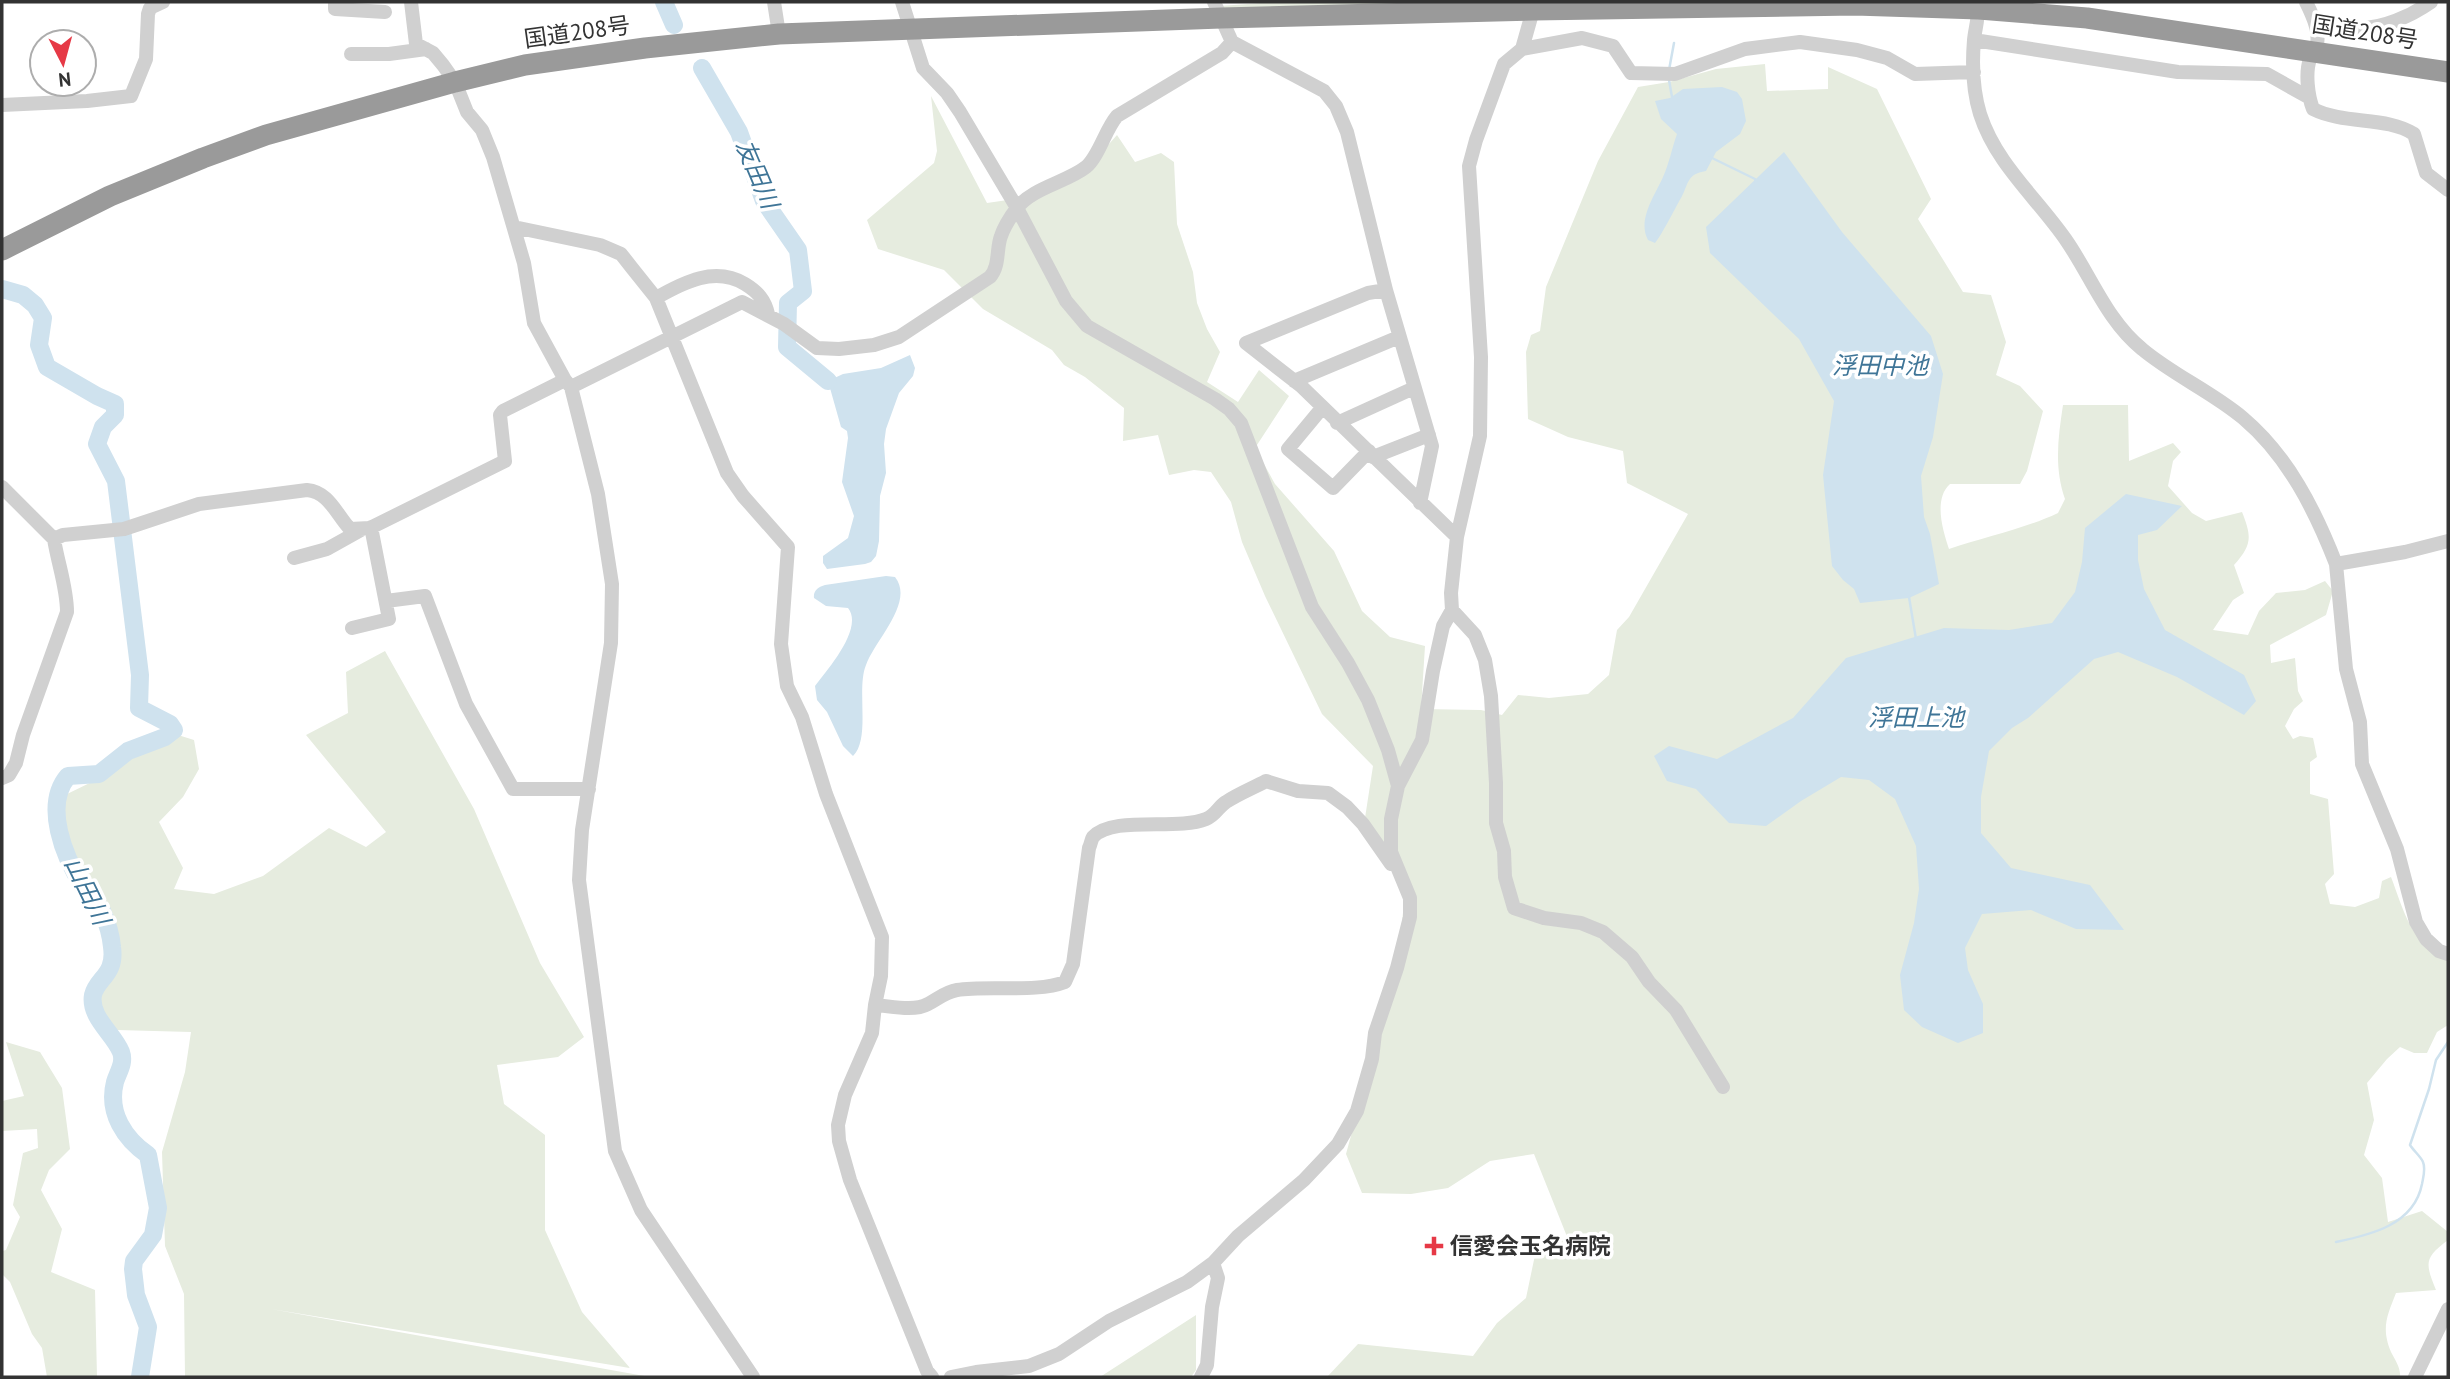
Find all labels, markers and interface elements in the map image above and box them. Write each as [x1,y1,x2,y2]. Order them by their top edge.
street label: 国道208号 [2310,9,2420,54]
street label: 国道208号 [522,10,632,53]
north arrow [28,28,98,98]
text: N [57,67,72,92]
water label: 友田川 [729,135,787,216]
water label: 浮田中池 [1832,350,1930,381]
water label: 浮田上池 [1868,702,1966,733]
water label: 山田川 [58,852,118,933]
place label: 信愛会玉名病院 [1450,1231,1611,1260]
marker: 信愛会玉名病院 [1424,1236,1444,1256]

